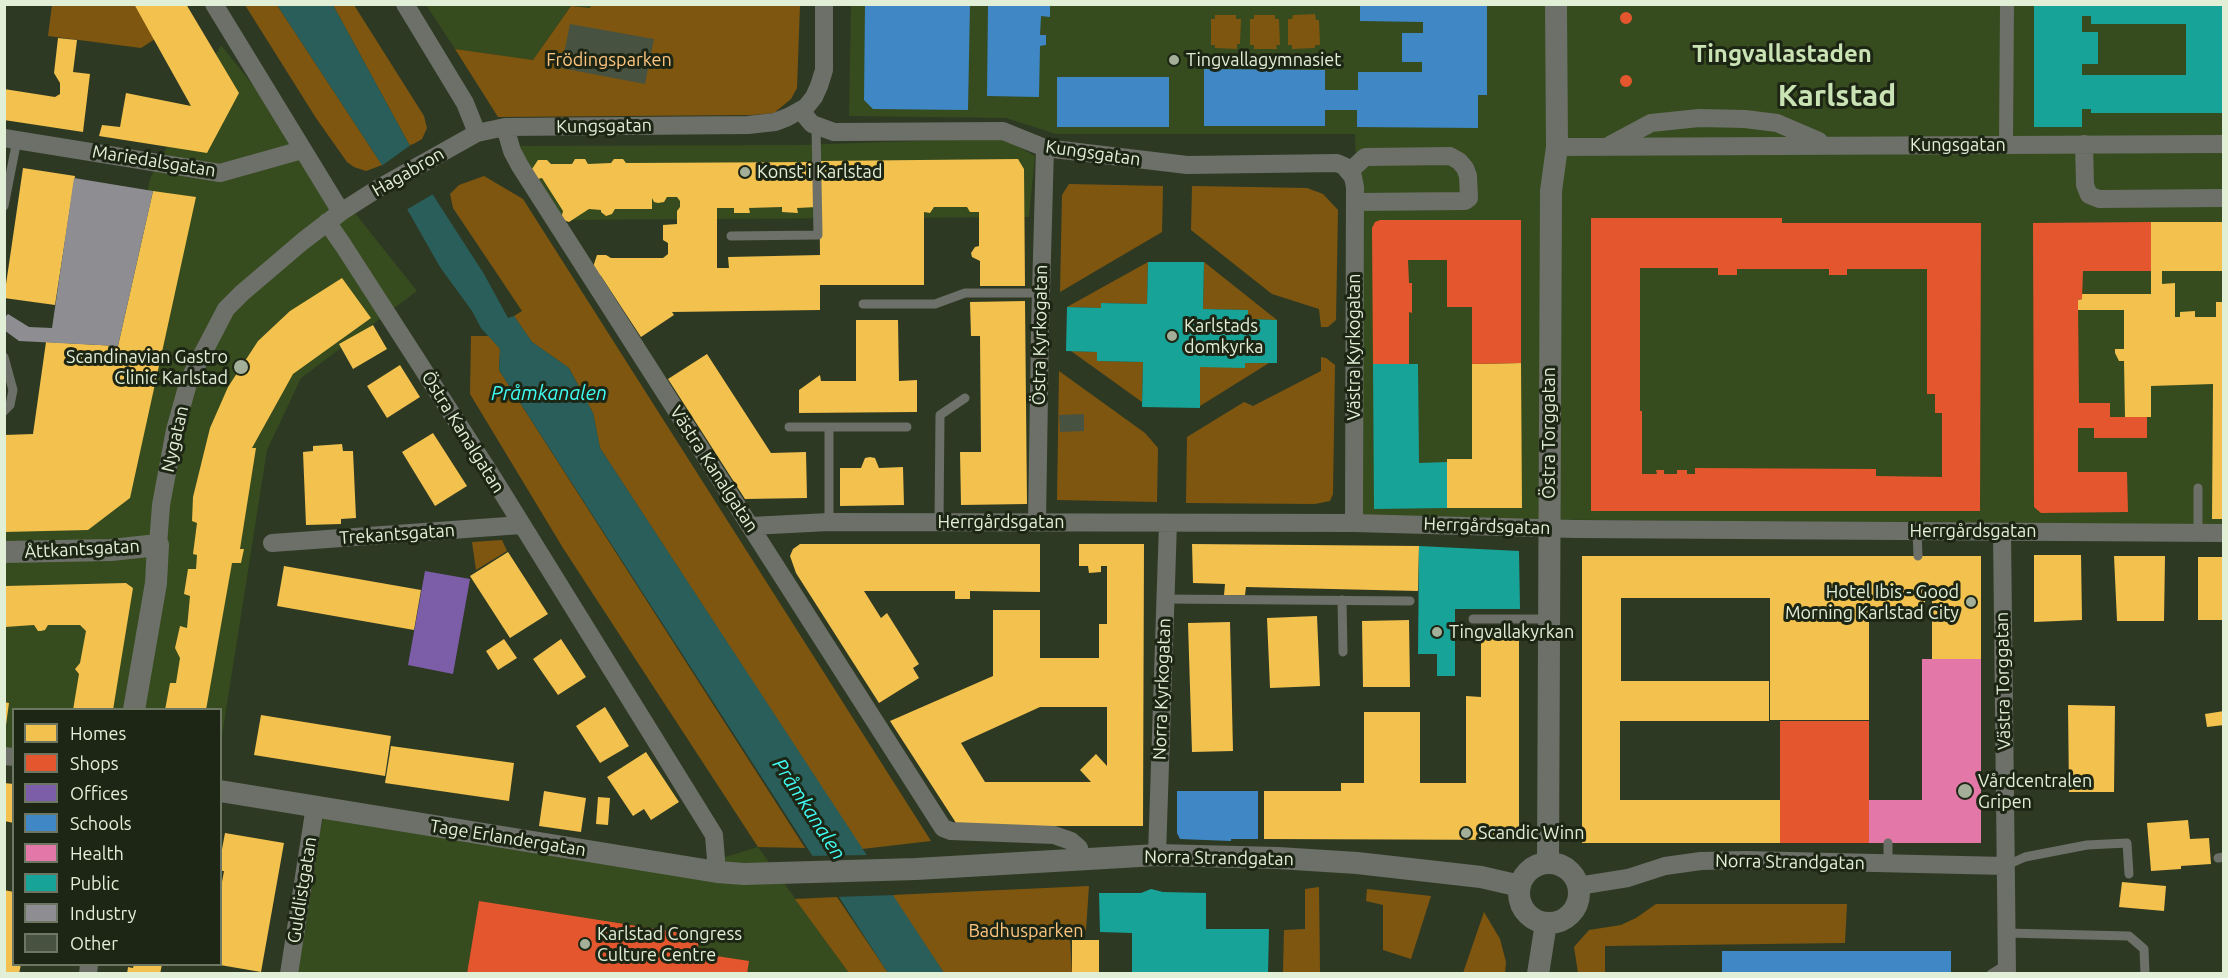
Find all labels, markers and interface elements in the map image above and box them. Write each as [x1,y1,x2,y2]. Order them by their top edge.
district label: Tingvallastaden [1692,40,1872,68]
park label: Frödingsparken [546,49,672,71]
place label: Tingvallagymnasiet [1186,49,1341,71]
marker: Tingvallagymnasiet [1167,53,1181,67]
district label: Karlstad [1778,78,1896,114]
street label: Kungsgatan [556,114,652,138]
street label: Kungsgatan [1910,134,2006,156]
street label: Kungsgatan [1044,136,1142,170]
street label: Mariedalsgatan [91,141,217,181]
street label: Hagabron [368,143,448,201]
place label: Konst i Karlstad [757,161,882,183]
marker: Konst i Karlstad [738,165,752,179]
street label: Östra Kyrkogatan [1028,264,1052,406]
street label: Västra Kyrkogatan [1343,273,1365,421]
place label: Karlstads domkyrka [1184,315,1264,358]
marker: Karlstads domkyrka [1165,329,1179,343]
place label: Scandinavian Gastro Clinic Karlstad [66,346,228,388]
marker: Scandinavian Gastro Clinic Karlstad [232,358,250,376]
street label: Östra Kanalgatan [417,367,509,497]
street label: Östra Torggatan [1538,367,1560,499]
water label: Pråmkanalen [491,381,607,405]
street label: Västra Kanalgatan [665,402,763,536]
street label: Nygatan [157,404,193,474]
street label: Herrgårdsgatan [937,511,1065,533]
street label: Herrgårdsgatan [1423,513,1551,539]
street label: Trekantsgatan [338,519,456,549]
street label: Herrgårdsgatan [1909,520,2037,542]
street label: Åttkantsgatan [24,535,140,563]
place label: Hotel Ibis - Good Morning Karlstad City [1785,581,1959,624]
marker: Hotel Ibis - Good Morning Karlstad City [1964,595,1978,609]
street label: Västra Torggatan [1991,612,2015,750]
street label: Norra Kyrkogatan [1149,618,1175,760]
place label: Tingvallakyrkan [1449,621,1574,643]
marker: Tingvallakyrkan [1430,625,1444,639]
legend [12,708,222,966]
text: Homes [70,723,126,743]
text: Shops [70,753,119,773]
water label: Pråmkanalen [767,754,851,864]
place label: Vårdcentralen Gripen [1978,770,2092,812]
marker: Vårdcentralen Gripen [1956,782,1974,800]
text: Offices [70,783,128,803]
text: Schools [70,813,132,833]
street label: Tage Erlandergatan [428,815,588,861]
place label: Scandic Winn [1478,822,1585,844]
marker: Scandic Winn [1459,826,1473,840]
street label: Guldlistgatan [283,835,321,945]
text: Health [70,843,124,863]
street label: Norra Strandgatan [1144,846,1294,870]
street label: Norra Strandgatan [1715,850,1865,874]
text: Public [70,873,119,893]
text: Industry [70,903,136,923]
park label: Badhusparken [968,920,1084,942]
place label: Karlstad Congress Culture Centre [597,923,742,966]
text: Other [70,933,118,953]
marker: Karlstad Congress Culture Centre [578,937,592,951]

